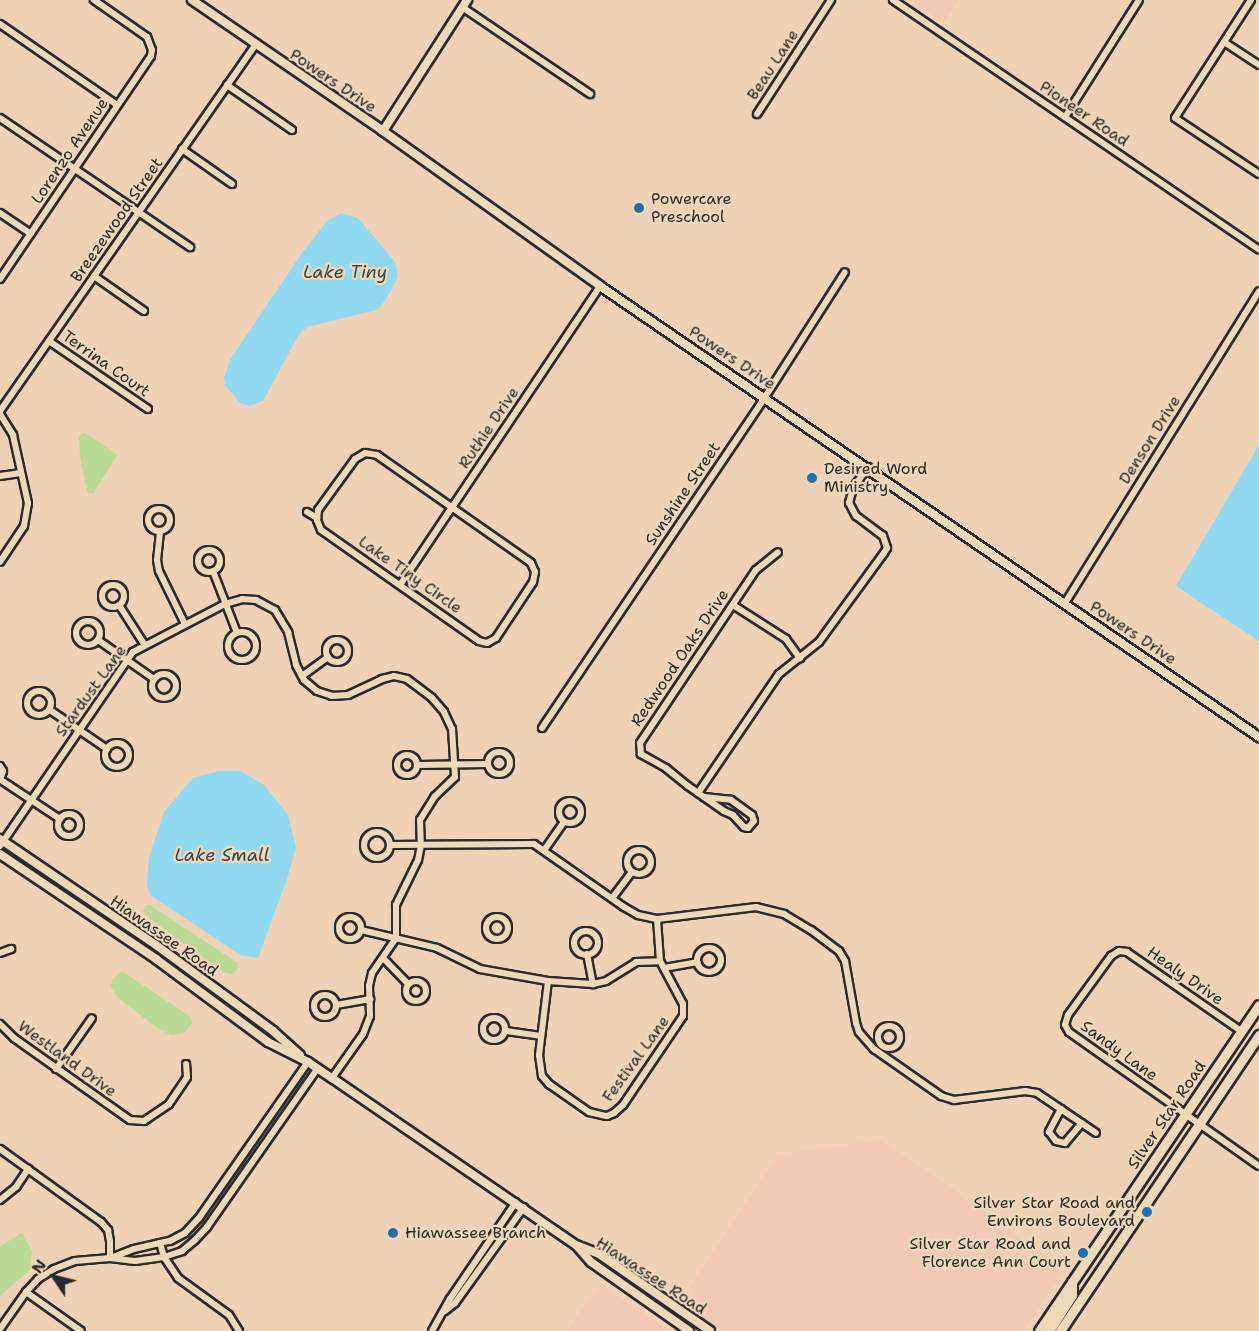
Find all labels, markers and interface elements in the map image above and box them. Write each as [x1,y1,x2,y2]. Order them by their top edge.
street label: Beau Lane [743,26,803,104]
street label: Powers Drive [286,45,380,117]
street label: Pioneer Road [1036,77,1132,151]
street label: Lorenzo Avenue [27,94,113,208]
street label: Breezewood Street [67,154,167,286]
place label: Powercare Preschool [651,189,732,227]
marker: Powercare Preschool [632,201,646,215]
water label: Lake Tiny [303,261,387,283]
street label: Powers Drive [685,322,779,394]
street label: Terrina Court [58,327,154,401]
street label: Ruthie Drive [455,384,523,472]
street label: Denson Drive [1115,392,1185,488]
street label: Sunshine Street [641,439,725,549]
place label: Desired Word Ministry [824,459,927,497]
marker: Desired Word Ministry [805,471,819,485]
street label: Lake Tiny Circle [355,532,465,618]
street label: Redwood Oaks Drive [627,586,733,730]
street label: Powers Drive [1086,597,1180,669]
street label: Stardust Lane [51,642,131,740]
water label: Lake Small [174,844,270,866]
street label: Hiawassee Road [106,891,222,981]
street label: Healy Drive [1143,943,1227,1009]
street label: Festival Lane [598,1012,674,1106]
street label: Westland Drive [14,1017,120,1101]
street label: Sandy Lane [1077,1017,1161,1085]
street label: Silver Star Road [1124,1057,1210,1173]
place label: Silver Star Road and Environs Boulevard [973,1193,1135,1231]
marker: Silver Star Road and Environs Boulevard [1140,1205,1154,1219]
place label: Hiawassee Branch [405,1223,546,1243]
marker: Hiawassee Branch [386,1226,400,1240]
street label: Hiawassee Road [592,1233,710,1319]
place label: Silver Star Road and Florence Ann Court [909,1234,1071,1272]
marker: Silver Star Road and Florence Ann Court [1076,1246,1090,1260]
north arrow [24,1247,84,1307]
text: N [27,1255,51,1278]

